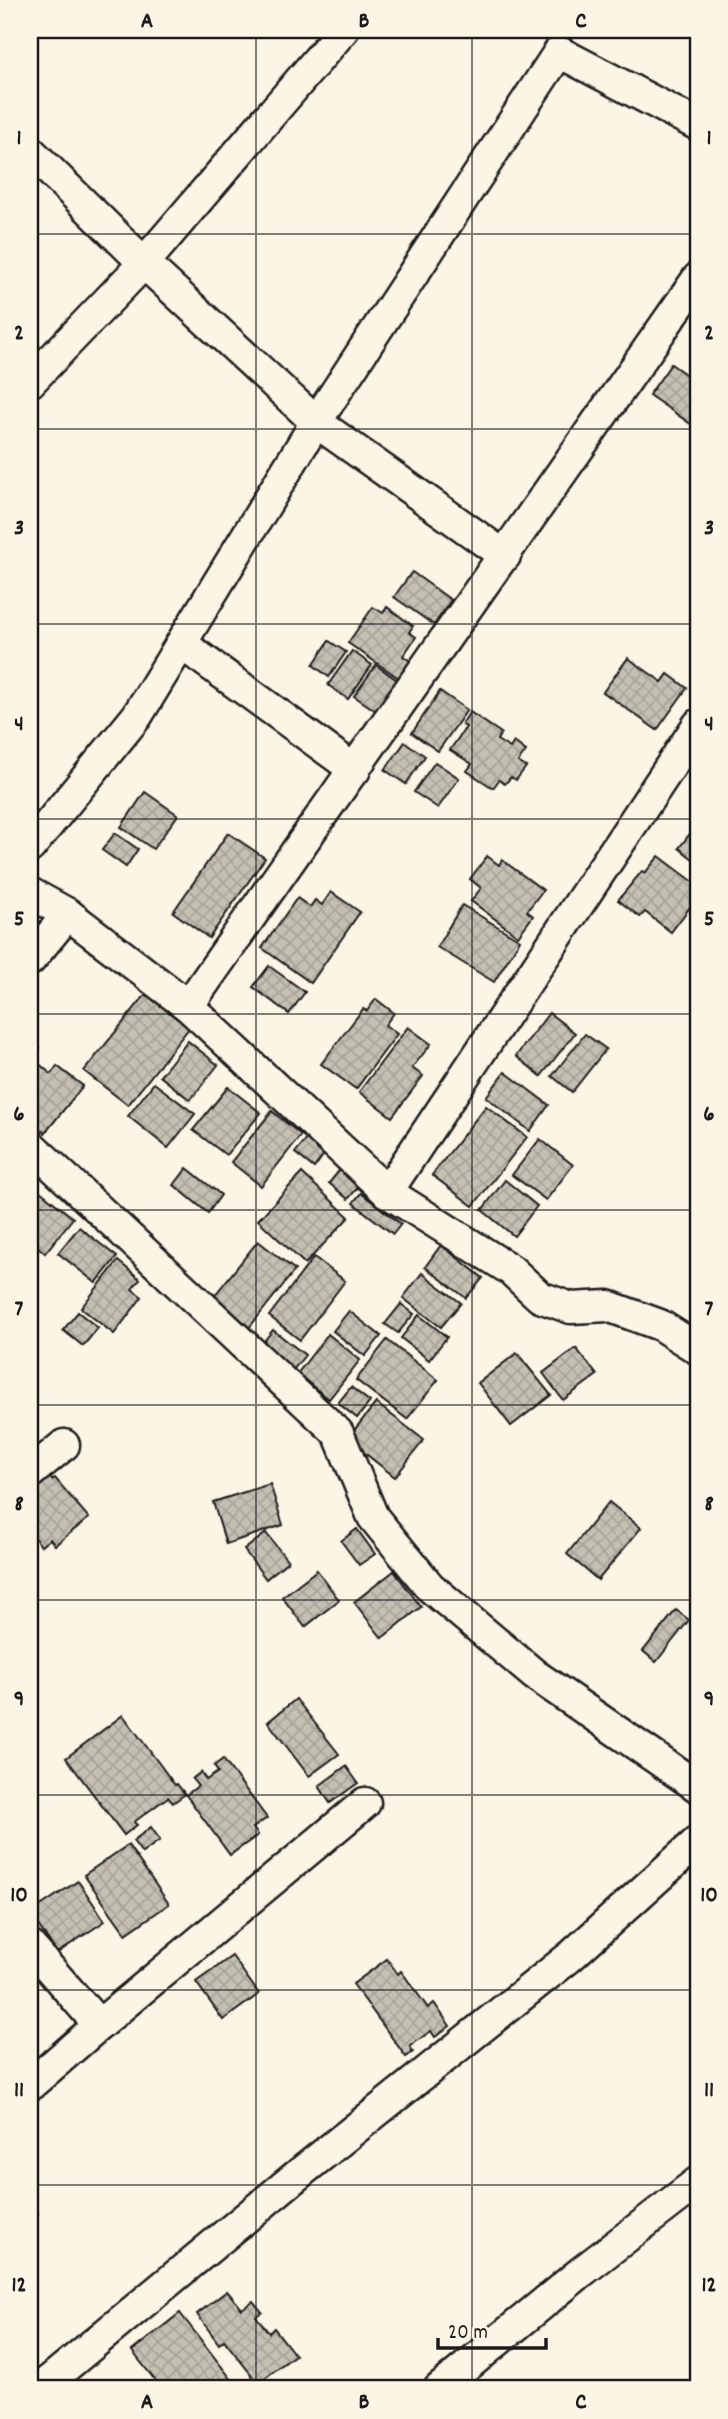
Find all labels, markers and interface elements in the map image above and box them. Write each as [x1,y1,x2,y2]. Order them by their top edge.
text: A [141,6,153,39]
text: B [359,6,370,39]
text: C [575,6,587,39]
text: 1 [16,123,22,156]
text: 1 [706,123,712,156]
text: 2 [14,318,24,351]
text: 2 [704,318,714,351]
text: 3 [14,513,24,546]
text: 3 [704,513,714,546]
text: 4 [14,709,24,742]
text: 4 [704,709,714,742]
text: 5 [14,904,24,937]
text: 5 [704,904,714,937]
text: 6 [13,1099,25,1132]
text: 6 [703,1099,715,1132]
text: 7 [15,1294,24,1327]
text: 7 [705,1294,714,1327]
text: 8 [14,1489,24,1522]
text: 8 [704,1489,714,1522]
text: 9 [14,1684,24,1717]
text: 9 [704,1684,714,1717]
text: 10 [10,1880,28,1913]
text: 10 [700,1880,718,1913]
text: 11 [14,2075,24,2108]
text: 11 [704,2075,714,2108]
text: 12 [11,2270,27,2303]
text: 12 [701,2270,717,2303]
scale bar [438,2307,546,2351]
text: 20 m [448,2319,488,2349]
text: A [141,2387,153,2419]
text: B [359,2387,370,2419]
text: C [575,2387,587,2419]

